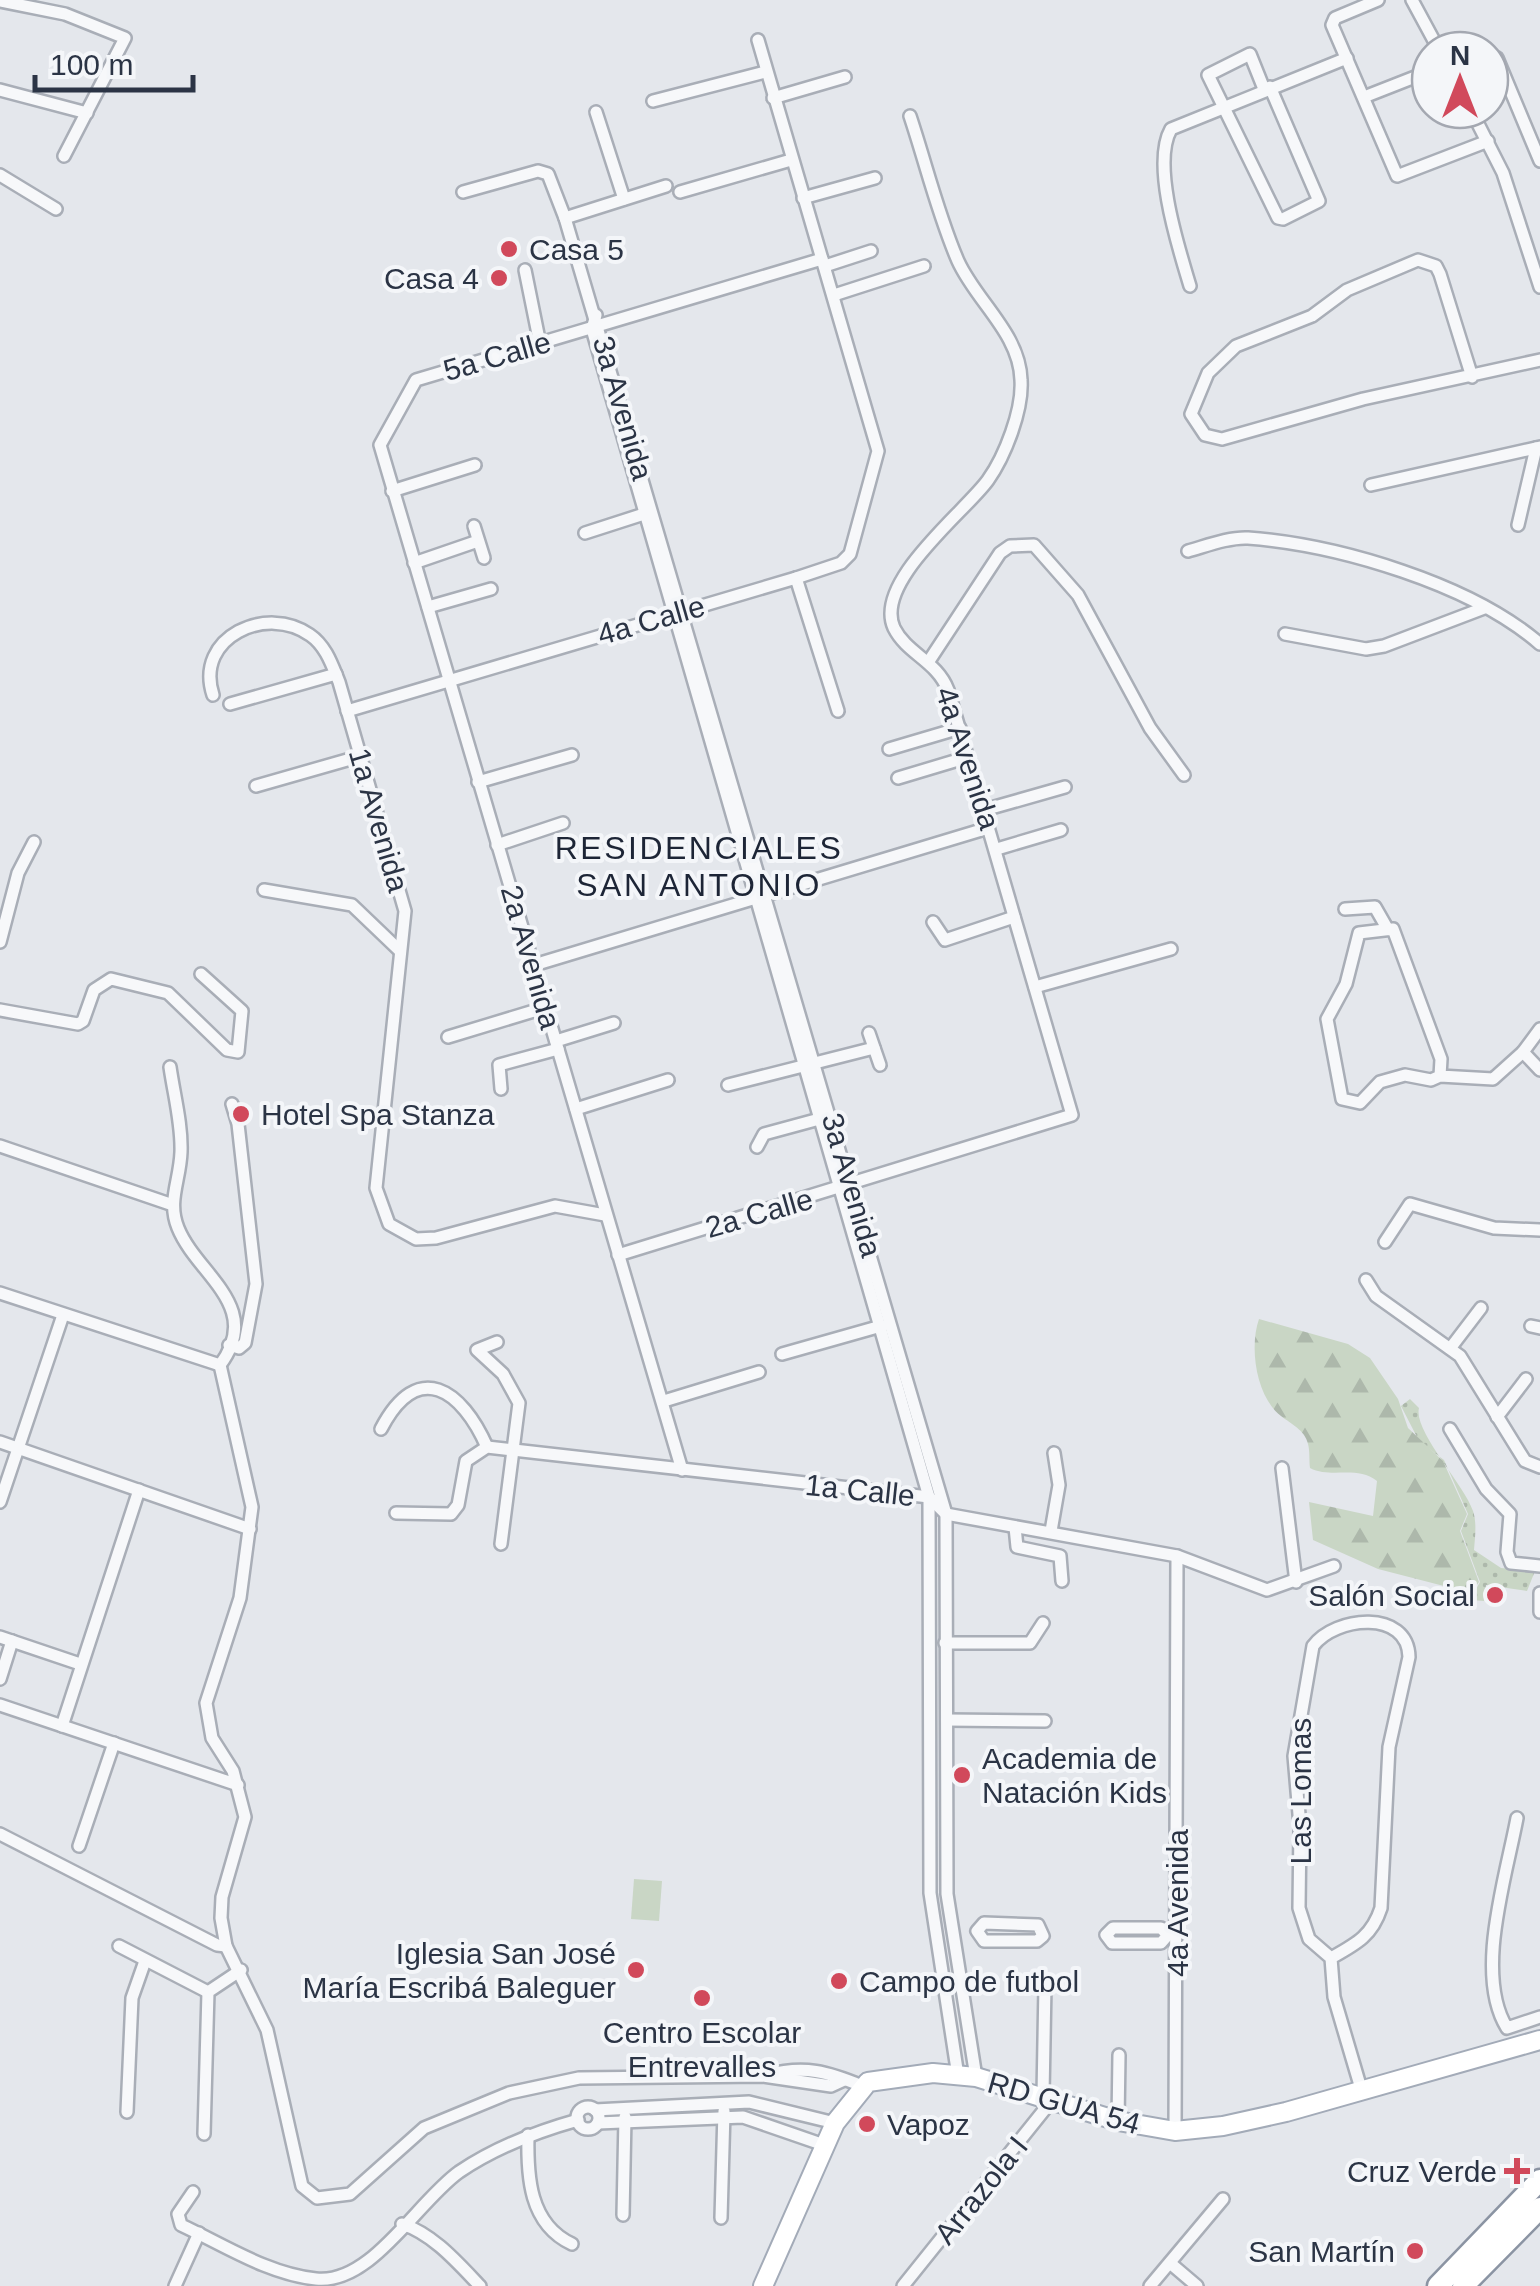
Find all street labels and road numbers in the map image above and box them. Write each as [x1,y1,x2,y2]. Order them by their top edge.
street label: 5a Calle [440,325,554,387]
street label: 3a Avenida [587,332,659,484]
street label: 4a Calle [594,589,708,651]
street label: 4a Avenida [929,683,1007,834]
street label: 1a Avenida [343,744,415,896]
street label: 2a Avenida [495,881,567,1033]
street label: 3a Avenida [816,1109,888,1261]
street label: 2a Calle [702,1182,816,1244]
street label: 1a Calle [804,1468,916,1512]
street label: Las Lomas [1284,1718,1317,1864]
street label: 4a Avenida [1161,1829,1194,1977]
street label: RD GUA 54 [984,2066,1144,2140]
street label: Arrazola I [928,2130,1034,2250]

